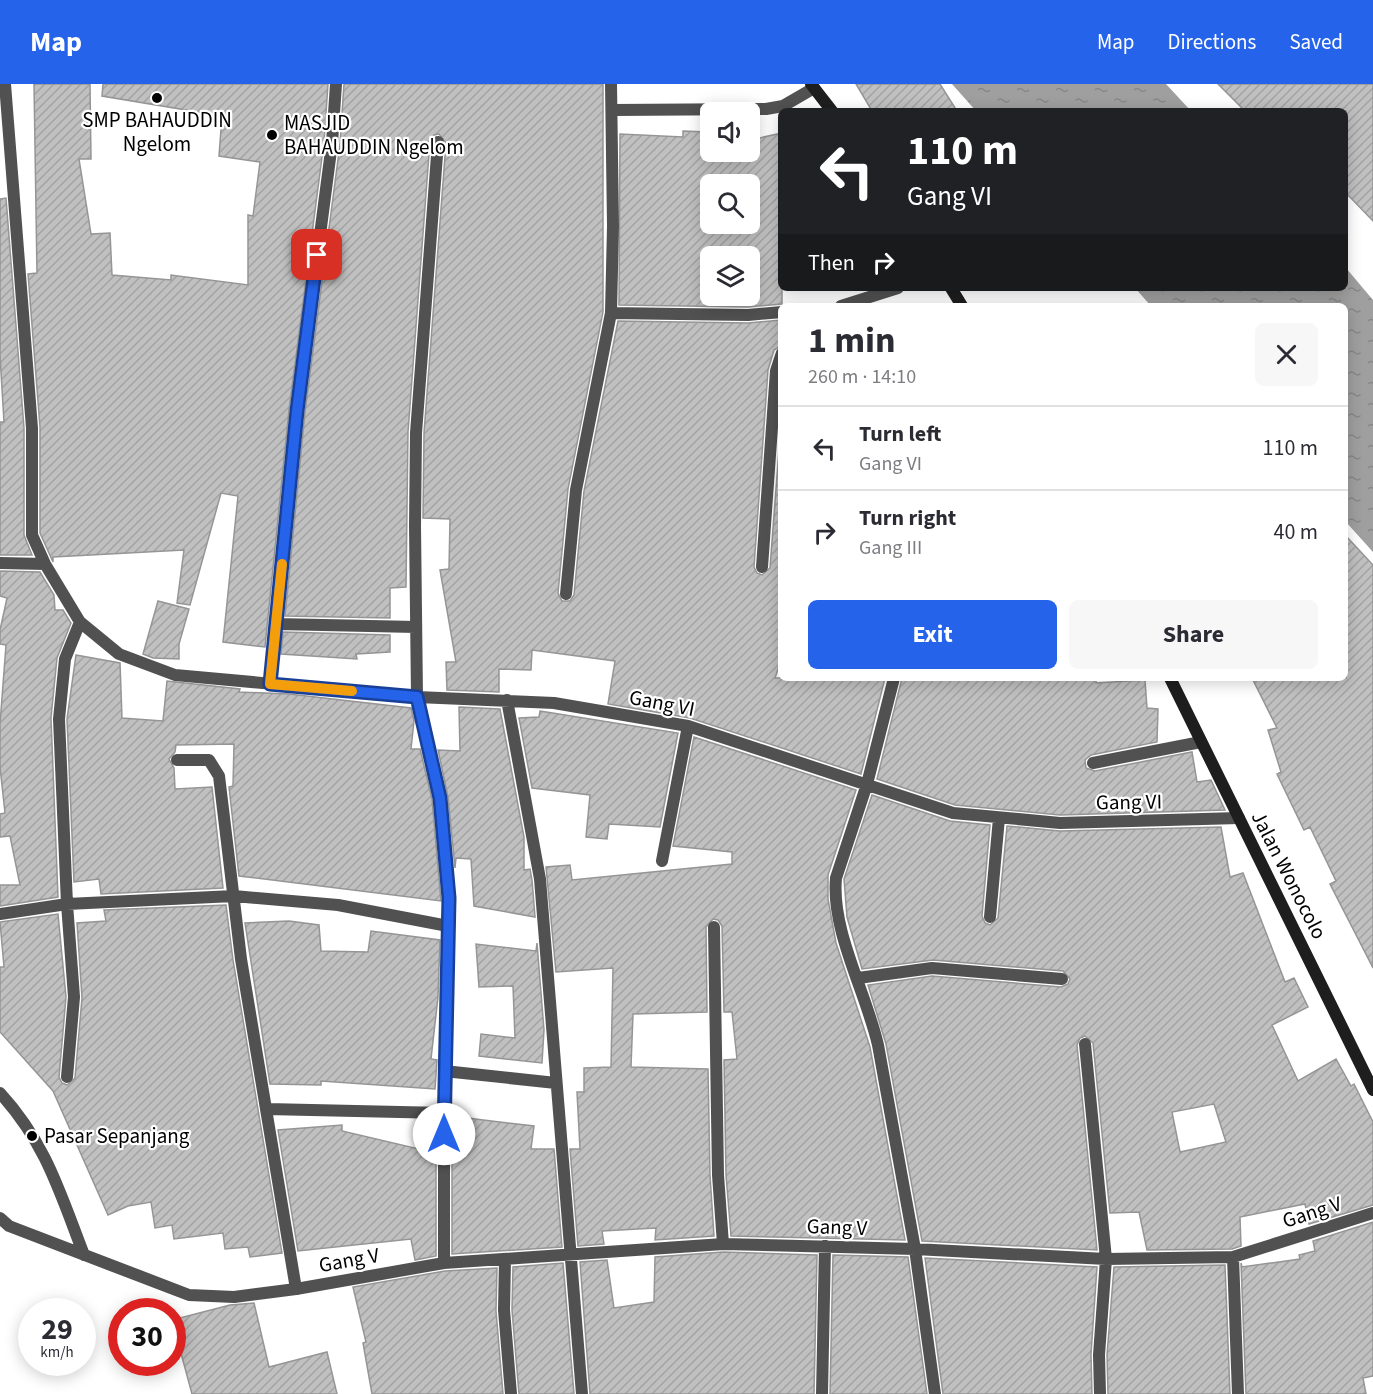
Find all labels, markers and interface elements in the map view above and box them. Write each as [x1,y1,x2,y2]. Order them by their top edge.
text: Map [30,22,82,62]
text: Map [1097,27,1135,57]
text: Directions [1168,27,1256,57]
text: Saved [1289,27,1343,57]
marker: SMP BAHAUDDIN Ngelom [150,91,164,105]
map controls [700,102,760,306]
button: sound [700,102,760,162]
place label: SMP BAHAUDDIN Ngelom [82,105,232,159]
place label: MASJID BAHAUDDIN Ngelom [284,108,464,162]
text: 110 m [907,121,1018,181]
marker: MASJID BAHAUDDIN Ngelom [265,128,279,142]
icon: left [808,132,886,210]
button: search [700,174,760,234]
text: Gang VI [907,177,992,216]
pin [291,229,342,280]
icon: arrive [300,238,333,271]
button: layers [700,246,760,306]
icon: right [867,246,900,279]
text: Then [808,247,855,279]
text: 1 min [808,315,896,366]
button: close [1255,323,1318,386]
text: 260 m · 14:10 [808,363,916,391]
text: Turn left [859,418,941,450]
icon: left [808,432,841,465]
text: 110 m [1263,432,1318,464]
text: Gang VI [859,450,922,478]
text: Turn right [859,502,956,534]
icon: right [808,516,841,549]
text: 40 m [1273,516,1318,548]
text: Gang III [859,534,922,562]
button: Exit [808,600,1057,669]
button: Share [1069,600,1318,669]
street label: Gang VI [627,682,697,724]
street label: Gang VI [1096,786,1162,818]
street label: Jalan Wonocolo [1244,806,1334,944]
position arrow [412,1102,476,1166]
place label: Pasar Sepanjang [44,1121,190,1151]
marker: Pasar Sepanjang [25,1129,39,1143]
street label: Gang V [1279,1188,1346,1236]
street label: Gang V [806,1211,868,1243]
street label: Gang V [317,1240,382,1280]
speed limit sign: 30 [108,1298,186,1376]
text: 29 [41,1308,73,1351]
text: km/h [40,1342,74,1363]

